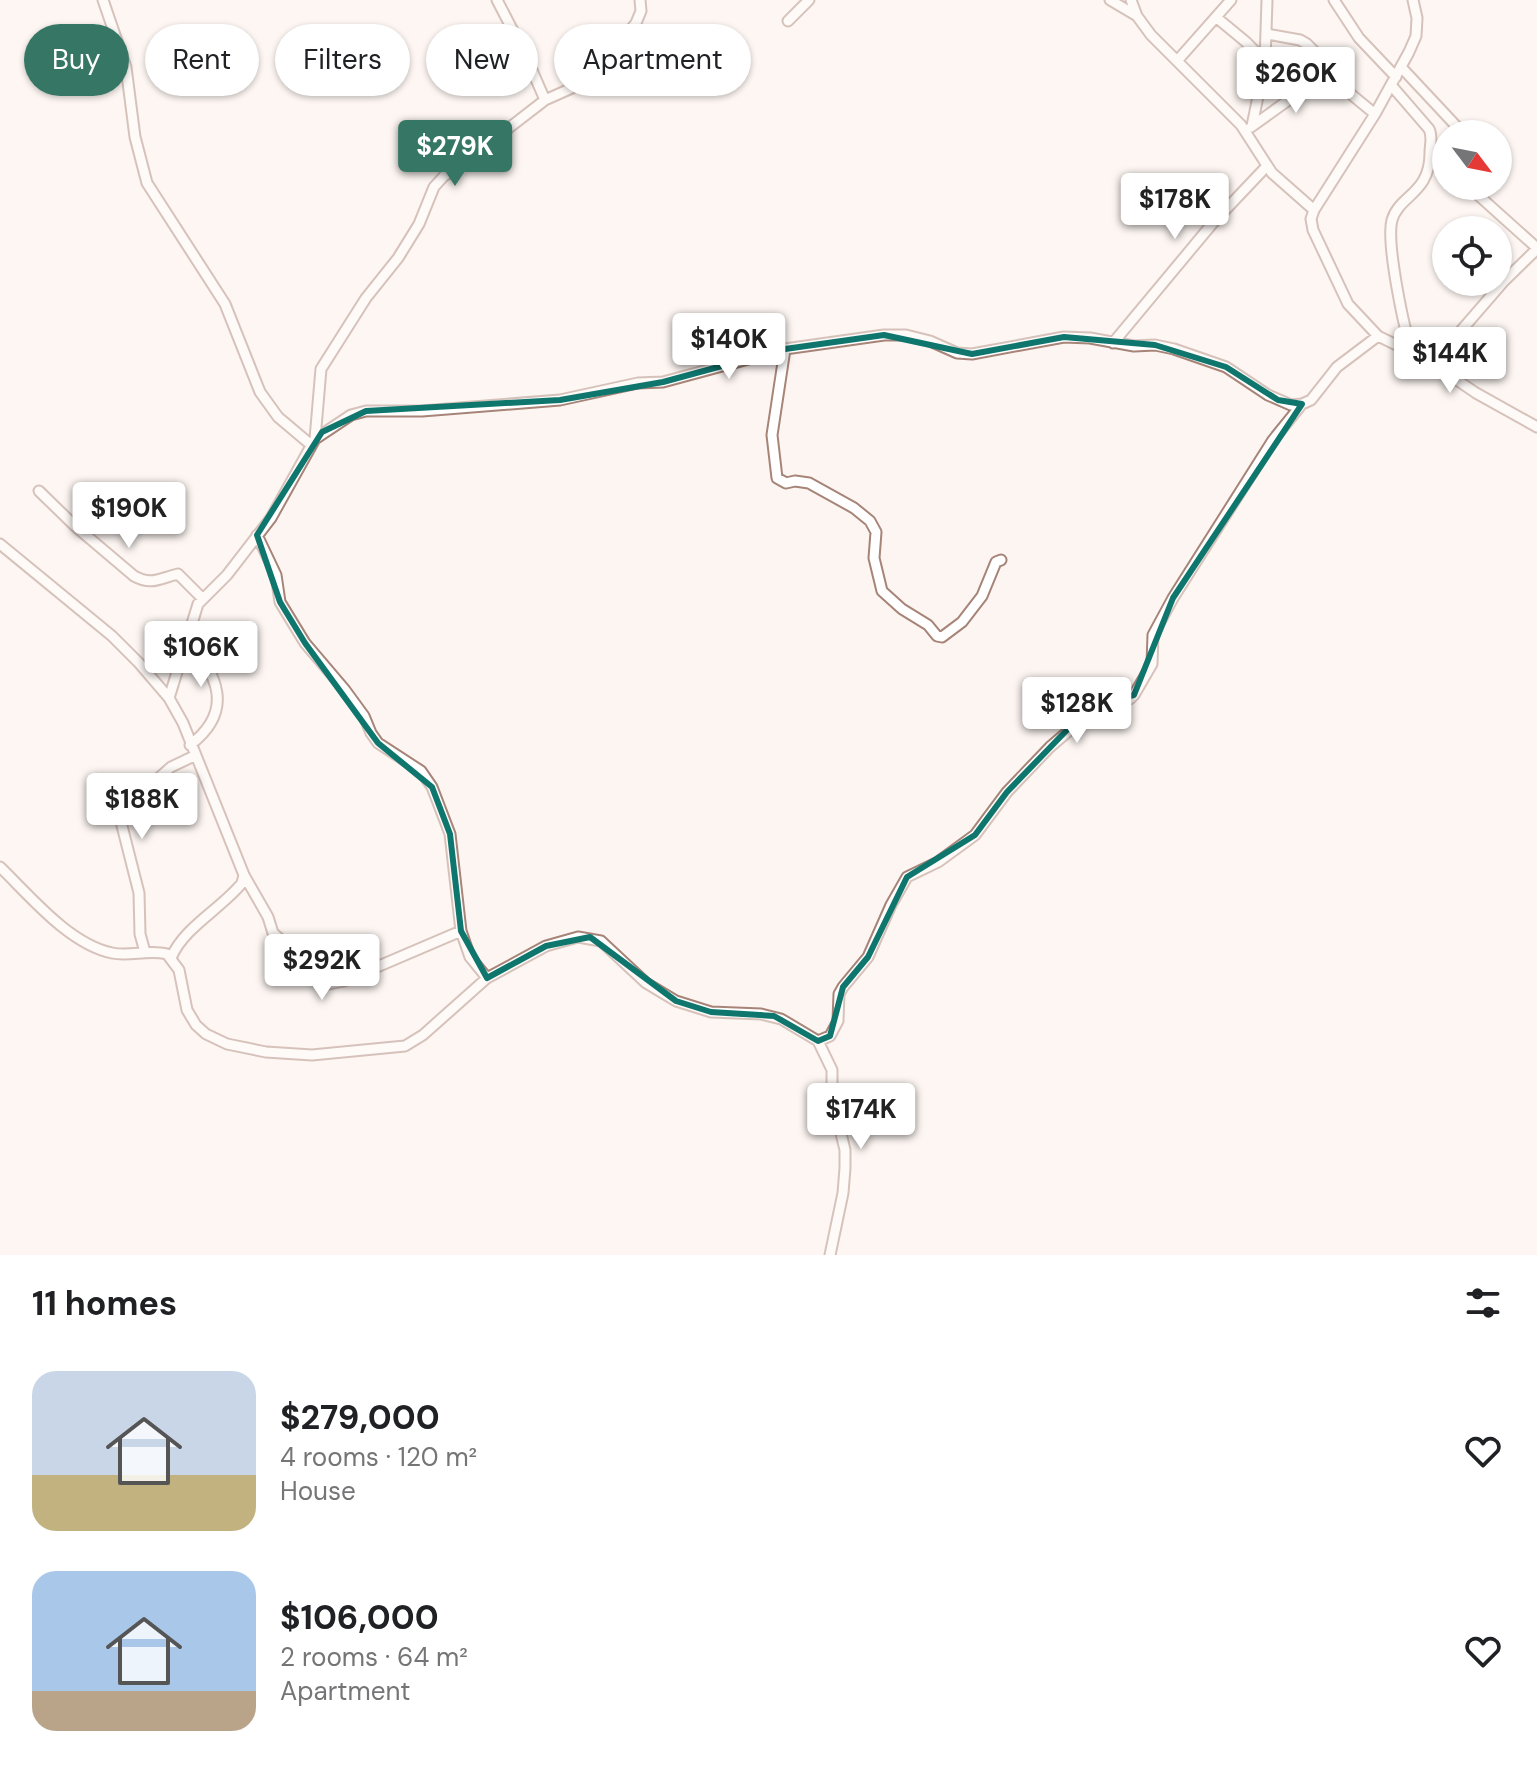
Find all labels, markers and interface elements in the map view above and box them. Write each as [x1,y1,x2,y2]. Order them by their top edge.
chip: Buy [24,24,129,96]
chip: Rent [145,24,259,96]
chip: Filters [275,24,410,96]
chip: New [426,24,538,96]
chip: Apartment [554,24,751,96]
pin: $260K [1240,47,1352,115]
text: $260K [1255,56,1337,90]
pin: $279K [399,120,511,188]
north arrow [1432,120,1512,200]
map controls [1432,120,1512,296]
text: $279K [416,129,494,163]
pin: $178K [1119,173,1231,241]
text: $178K [1139,182,1211,216]
button: locate [1432,216,1512,296]
pin: $140K [673,313,785,381]
text: $140K [690,322,768,356]
pin: $144K [1394,327,1506,395]
text: $144K [1412,336,1488,370]
pin: $190K [73,482,185,550]
text: $190K [91,491,167,525]
pin: $106K [145,621,257,689]
text: $106K [163,630,239,664]
pin: $128K [1021,677,1133,745]
text: $128K [1040,686,1114,720]
pin: $188K [86,773,198,841]
text: $188K [104,782,180,816]
pin: $292K [266,934,378,1002]
text: $292K [283,943,361,977]
pin: $174K [805,1083,917,1151]
text: $174K [825,1092,897,1126]
text: 11 homes [32,1281,177,1326]
icon: filters [1461,1281,1505,1325]
text: $279,000 [280,1395,440,1440]
icon: home [96,1403,192,1499]
icon: heart [1461,1429,1505,1473]
text: 4 rooms · 120 m² [280,1440,477,1474]
text: House [280,1474,356,1508]
text: $106,000 [280,1595,439,1640]
icon: home [96,1603,192,1699]
icon: heart [1461,1629,1505,1673]
text: 2 rooms · 64 m² [280,1640,468,1674]
text: Apartment [280,1674,411,1708]

